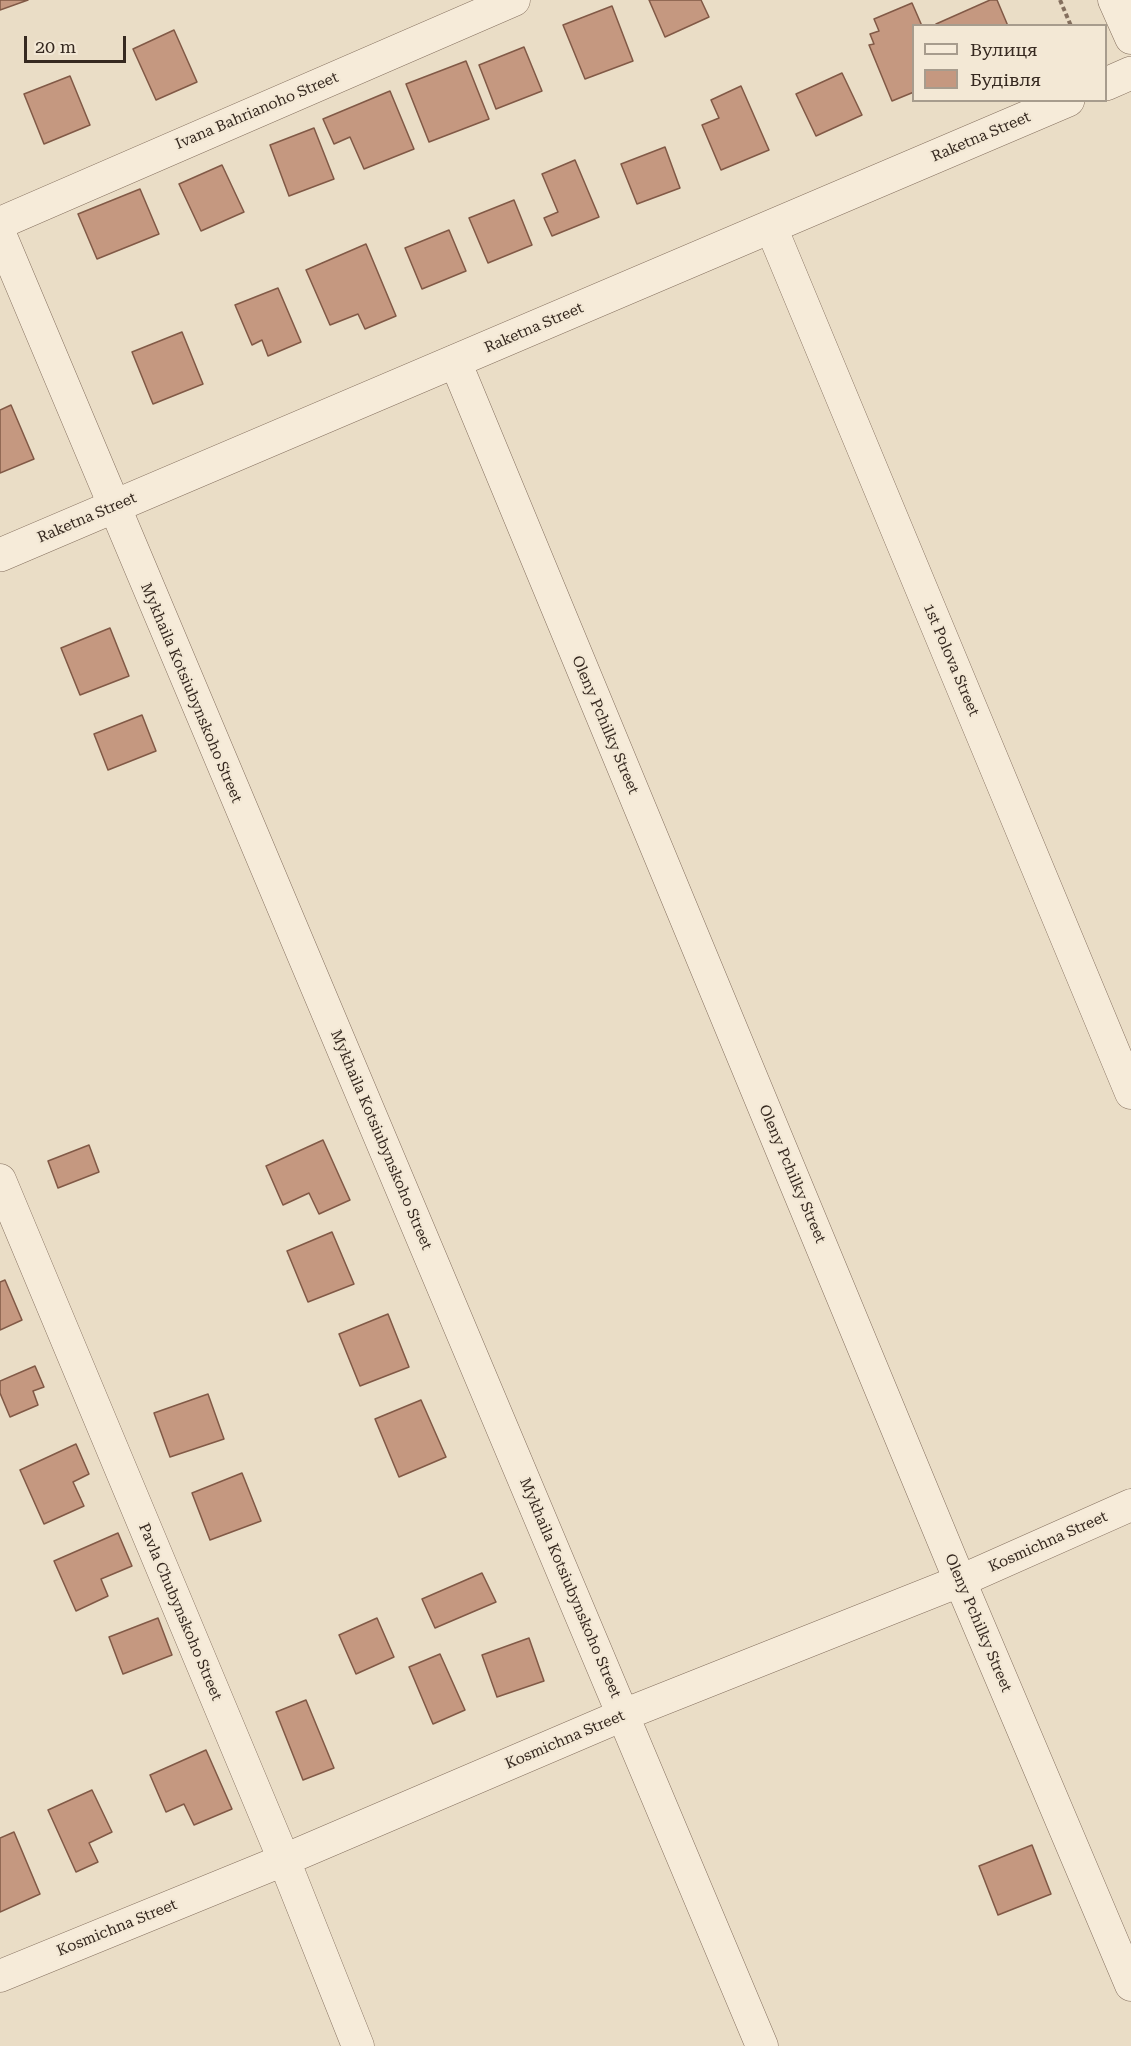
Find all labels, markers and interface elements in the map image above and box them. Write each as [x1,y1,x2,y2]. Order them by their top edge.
scale bar [27,24,129,62]
legend [912,24,1107,102]
text: 20 m [35,36,76,57]
text: Вулиця [970,39,1037,60]
street label: Ivana Bahrianoho Street [173,69,341,153]
text: Будівля [970,69,1041,90]
street label: Raketna Street [929,108,1033,166]
street label: Raketna Street [482,299,586,357]
street label: Raketna Street [35,489,139,547]
street label: Mykhaila Kotsiubynskoho Street [136,580,246,806]
street label: 1st Polova Street [919,601,983,719]
street label: Oleny Pchilky Street [568,653,642,797]
street label: Mykhaila Kotsiubynskoho Street [326,1027,436,1253]
street label: Oleny Pchilky Street [755,1102,829,1246]
street label: Mykhaila Kotsiubynskoho Street [515,1475,625,1701]
street label: Kosmichna Street [986,1508,1110,1576]
street label: Pavla Chubynskoho Street [134,1521,226,1703]
street label: Oleny Pchilky Street [941,1551,1015,1695]
street label: Kosmichna Street [503,1707,627,1773]
street label: Kosmichna Street [54,1896,180,1960]

